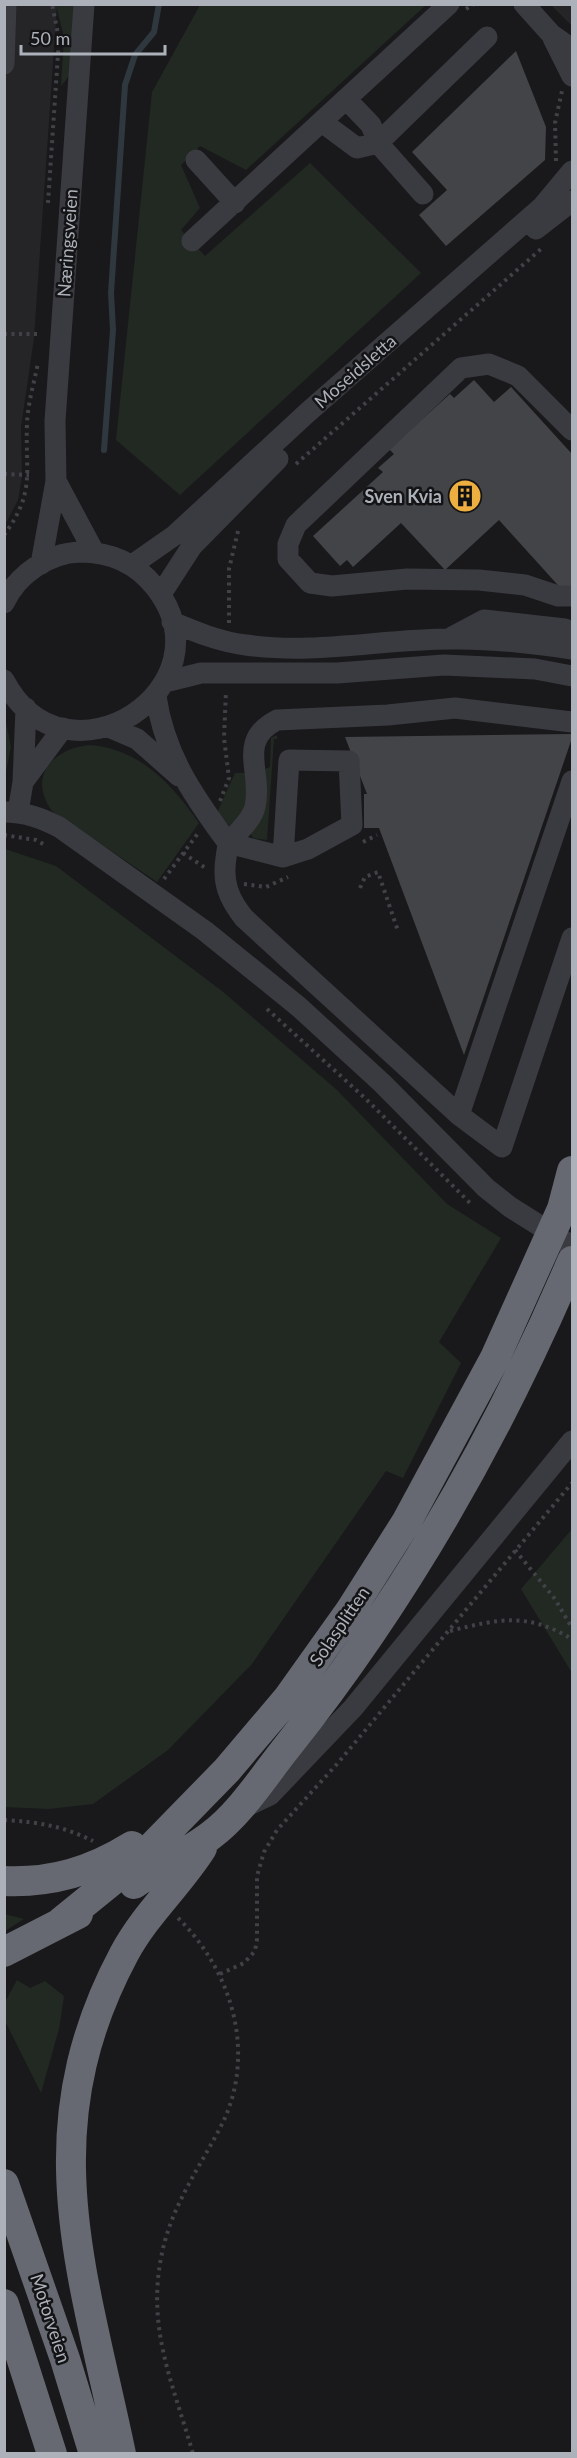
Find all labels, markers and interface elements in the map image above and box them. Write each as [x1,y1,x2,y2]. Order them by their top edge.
scale bar [21,18,165,56]
text: 50 m [30,27,70,49]
street label: Næringsveien [52,188,82,298]
street label: Moseidsletta [310,330,400,412]
building icon: Sven Kvia [447,478,483,514]
place label: Sven Kvia [365,485,442,507]
street label: Solasplitten [304,1582,374,1670]
street label: Motorveien [26,2271,76,2365]

